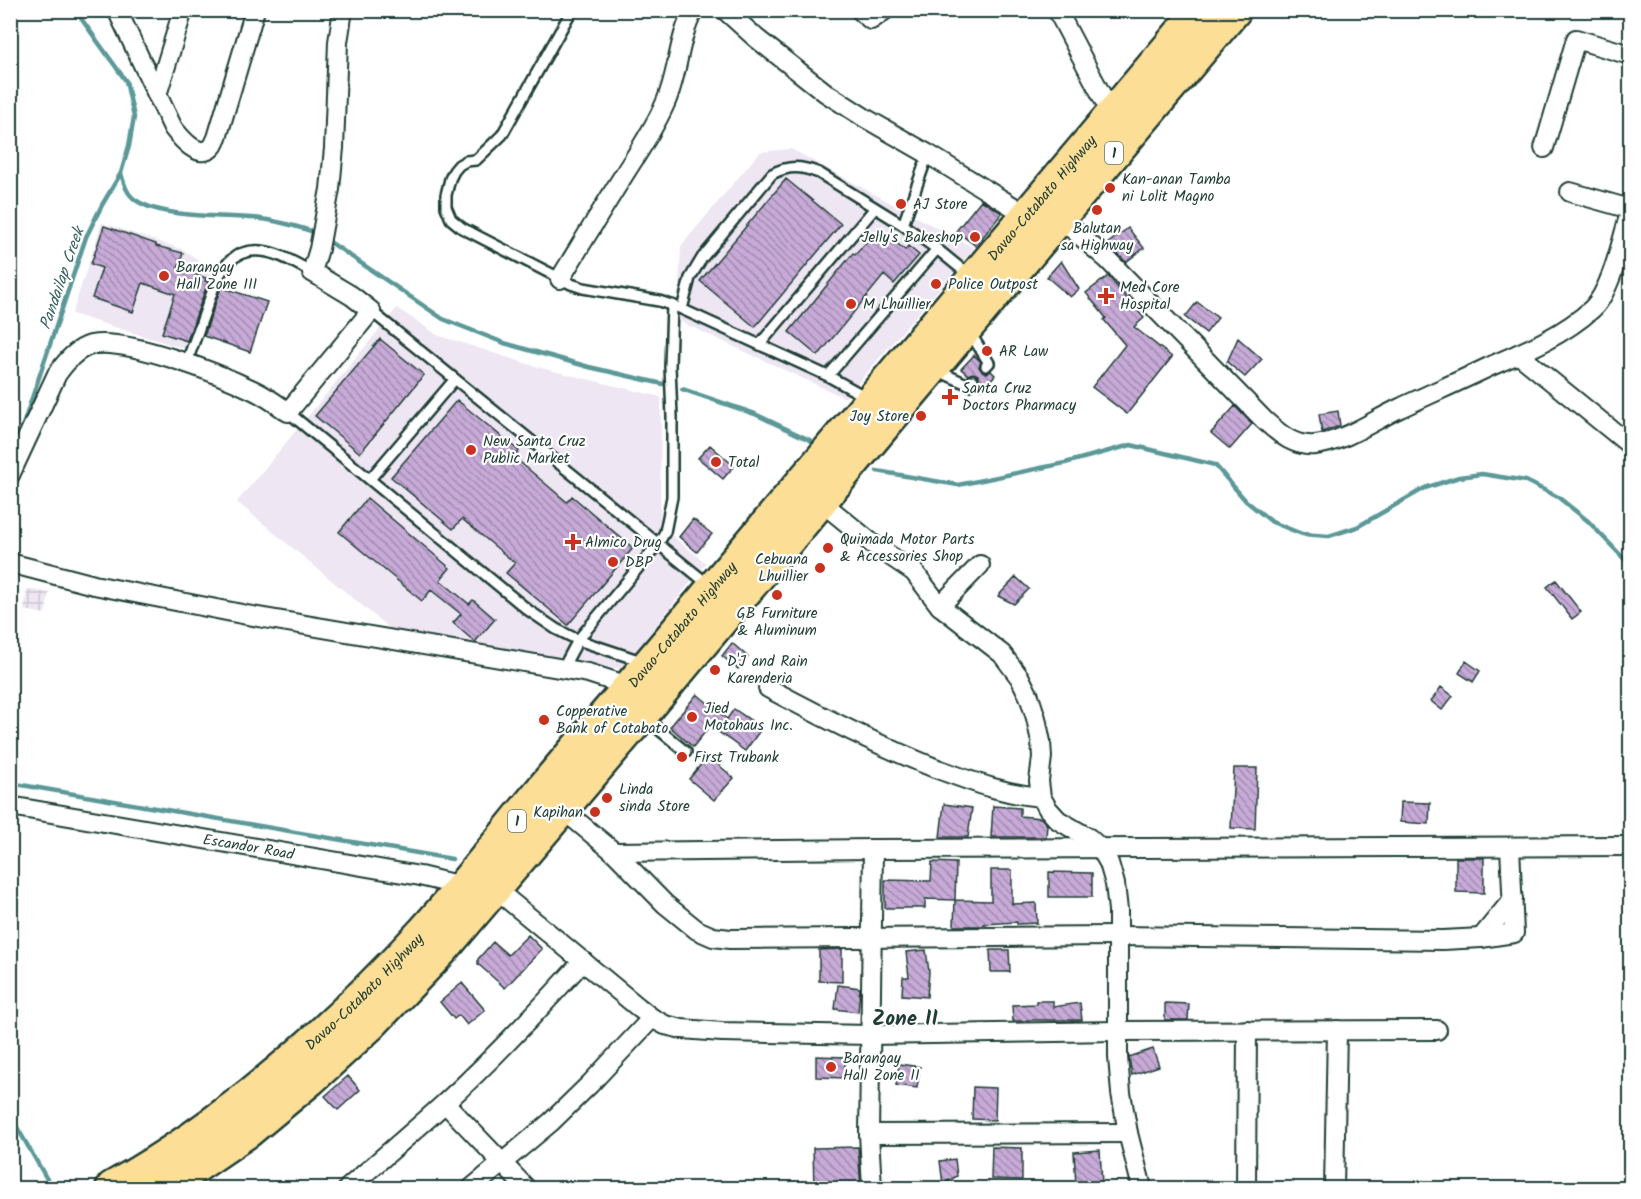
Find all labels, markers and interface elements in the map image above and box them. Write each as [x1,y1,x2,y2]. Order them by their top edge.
street label: Davao-Cotabato Highway [982,129,1104,267]
road number: 1 [1105,142,1123,164]
place label: Kan-anan Tamba ni Lolit Magno [1122,168,1231,209]
marker: Kan-anan Tamba ni Lolit Magno [1103,181,1117,195]
place label: AJ Store [913,193,968,217]
marker: AJ Store [894,197,908,211]
marker: Balutan sa Highway [1090,203,1104,217]
place label: Balutan sa Highway [1061,217,1134,258]
water label: Pandailap Creek [33,222,92,333]
place label: Jelly's Bakeshop [861,226,963,250]
marker: Jelly's Bakeshop [968,230,982,244]
place label: Barangay Hall Zone III [176,256,258,297]
marker: Barangay Hall Zone III [157,269,171,283]
place label: Police Outpost [948,273,1038,297]
place label: Med Core Hospital [1120,276,1180,317]
marker: Police Outpost [929,277,943,291]
marker: Med Core Hospital [1097,287,1115,305]
place label: M Lhuillier [863,293,932,317]
marker: M Lhuillier [844,297,858,311]
place label: AR Law [999,340,1049,364]
marker: AR Law [980,344,994,358]
place label: Santa Cruz Doctors Pharmacy [962,377,1077,418]
marker: Santa Cruz Doctors Pharmacy [943,390,957,404]
place label: Joy Store [850,405,909,429]
marker: Joy Store [914,409,928,423]
place label: New Santa Cruz Public Market [483,430,586,471]
marker: New Santa Cruz Public Market [464,443,478,457]
place label: Total [728,451,760,475]
marker: Total [709,455,723,469]
place label: Quimada Motor Parts & Accessories Shop [840,528,975,569]
place label: Almico Drug [585,531,662,555]
marker: Almico Drug [566,535,580,549]
marker: Quimada Motor Parts & Accessories Shop [821,541,835,555]
place label: Cebuana Lhuillier [755,548,809,589]
place label: DBP [625,551,653,575]
marker: DBP [606,555,620,569]
street label: Davao-Cotabato Highway [623,556,744,694]
marker: Cebuana Lhuillier [813,561,827,575]
marker: GB Furniture & Aluminum [770,588,784,602]
place label: GB Furniture & Aluminum [736,602,818,643]
place label: D'J and Rain Karenderia [727,650,808,691]
marker: D'J and Rain Karenderia [708,663,722,677]
place label: Jied Motohaus Inc. [704,697,793,738]
place label: Copperative Bank of Cotabato [556,700,668,741]
marker: Jied Motohaus Inc. [685,710,699,724]
marker: Copperative Bank of Cotabato [537,713,551,727]
place label: First Trubank [694,746,780,770]
marker: First Trubank [675,750,689,764]
place label: Linda sinda Store [619,778,690,819]
marker: Linda sinda Store [600,791,614,805]
place label: Kapihan [533,801,583,825]
marker: Kapihan [588,805,602,819]
road number: 1 [508,810,526,832]
street label: Escandor Road [201,828,296,867]
street label: Davao-Cotabato Highway [300,927,431,1057]
district label: Zone II [872,1003,938,1036]
place label: Barangay Hall Zone II [843,1047,920,1088]
marker: Barangay Hall Zone II [824,1060,838,1074]

